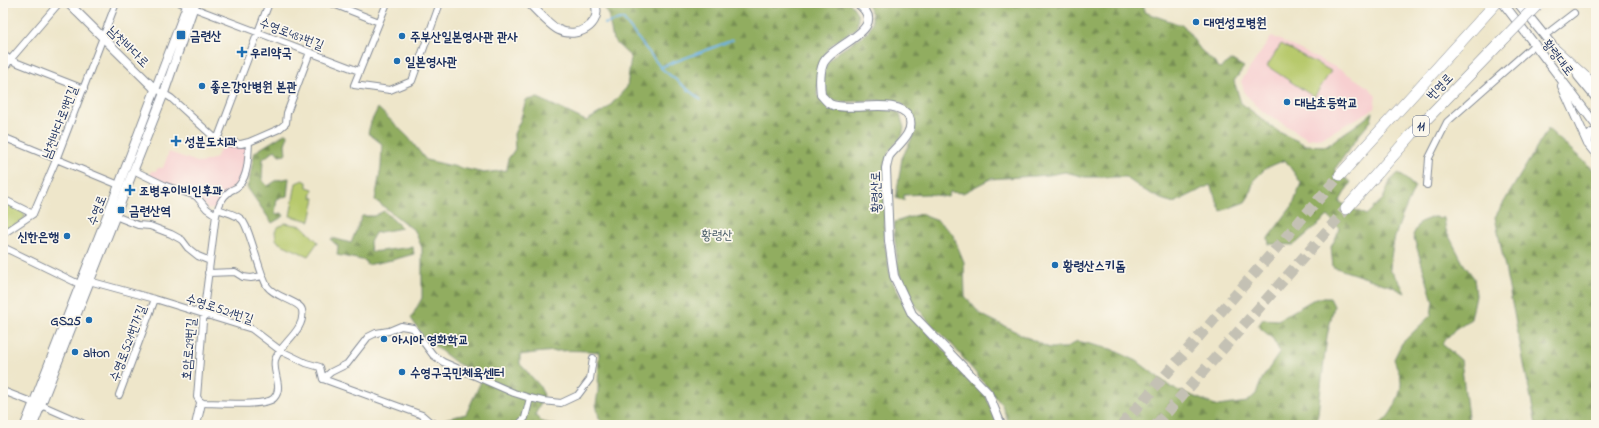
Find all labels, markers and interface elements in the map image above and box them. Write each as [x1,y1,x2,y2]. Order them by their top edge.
street label: 수영로487번길 [256,13,327,55]
place label: 대연성모병원 [1203,14,1267,33]
marker: 대연성모병원 [1191,17,1201,27]
street label: 남천바다로 [103,22,153,72]
place label: 금련산 [190,27,222,46]
place label: 주부산일본영사관 관사 [410,28,518,47]
marker: 금련산 [175,29,187,41]
marker: 주부산일본영사관 관사 [397,31,407,41]
street label: 황령대로 [1537,36,1578,80]
place label: 우리약국 [250,44,292,63]
marker: 우리약국 [237,47,247,57]
place label: 일본영사관 [405,53,458,72]
marker: 일본영사관 [392,56,402,66]
street label: 번영로 [1422,69,1458,105]
place label: 좋은강안병원 본관 [210,78,297,97]
marker: 좋은강안병원 본관 [197,81,207,91]
street label: 남천바다로9번길 [38,83,83,162]
place label: 대남초등학교 [1294,94,1358,113]
marker: 대남초등학교 [1282,97,1292,107]
road number: 11 [1413,116,1429,136]
place label: 성분도치과 [184,133,238,152]
marker: 성분도치과 [170,135,182,147]
street label: 황령산로 [867,171,886,213]
place label: 조병우이비인후과 [139,182,223,201]
marker: 조병우이비인후과 [124,184,136,196]
street label: 수영로 [83,192,112,229]
place label: 금련산역 [129,202,171,221]
marker: 금련산역 [116,205,126,215]
park label: 황령산 [701,226,733,245]
place label: 신한은행 [17,228,59,247]
marker: 신한은행 [62,231,72,241]
place label: 황령산스키돔 [1063,257,1126,276]
marker: 황령산스키돔 [1050,260,1060,270]
street label: 수영로521번길 [183,290,256,329]
street label: 수영로521번가길 [105,302,152,385]
place label: GS25 [51,312,82,331]
marker: GS25 [84,315,94,325]
street label: 호암로29번길 [177,317,202,381]
place label: 아시아 영화학교 [392,331,468,350]
marker: 아시아 영화학교 [379,334,389,344]
place label: alton [83,344,110,363]
marker: alton [70,347,80,357]
place label: 수영구국민체육센터 [410,364,504,383]
marker: 수영구국민체육센터 [397,367,407,377]

